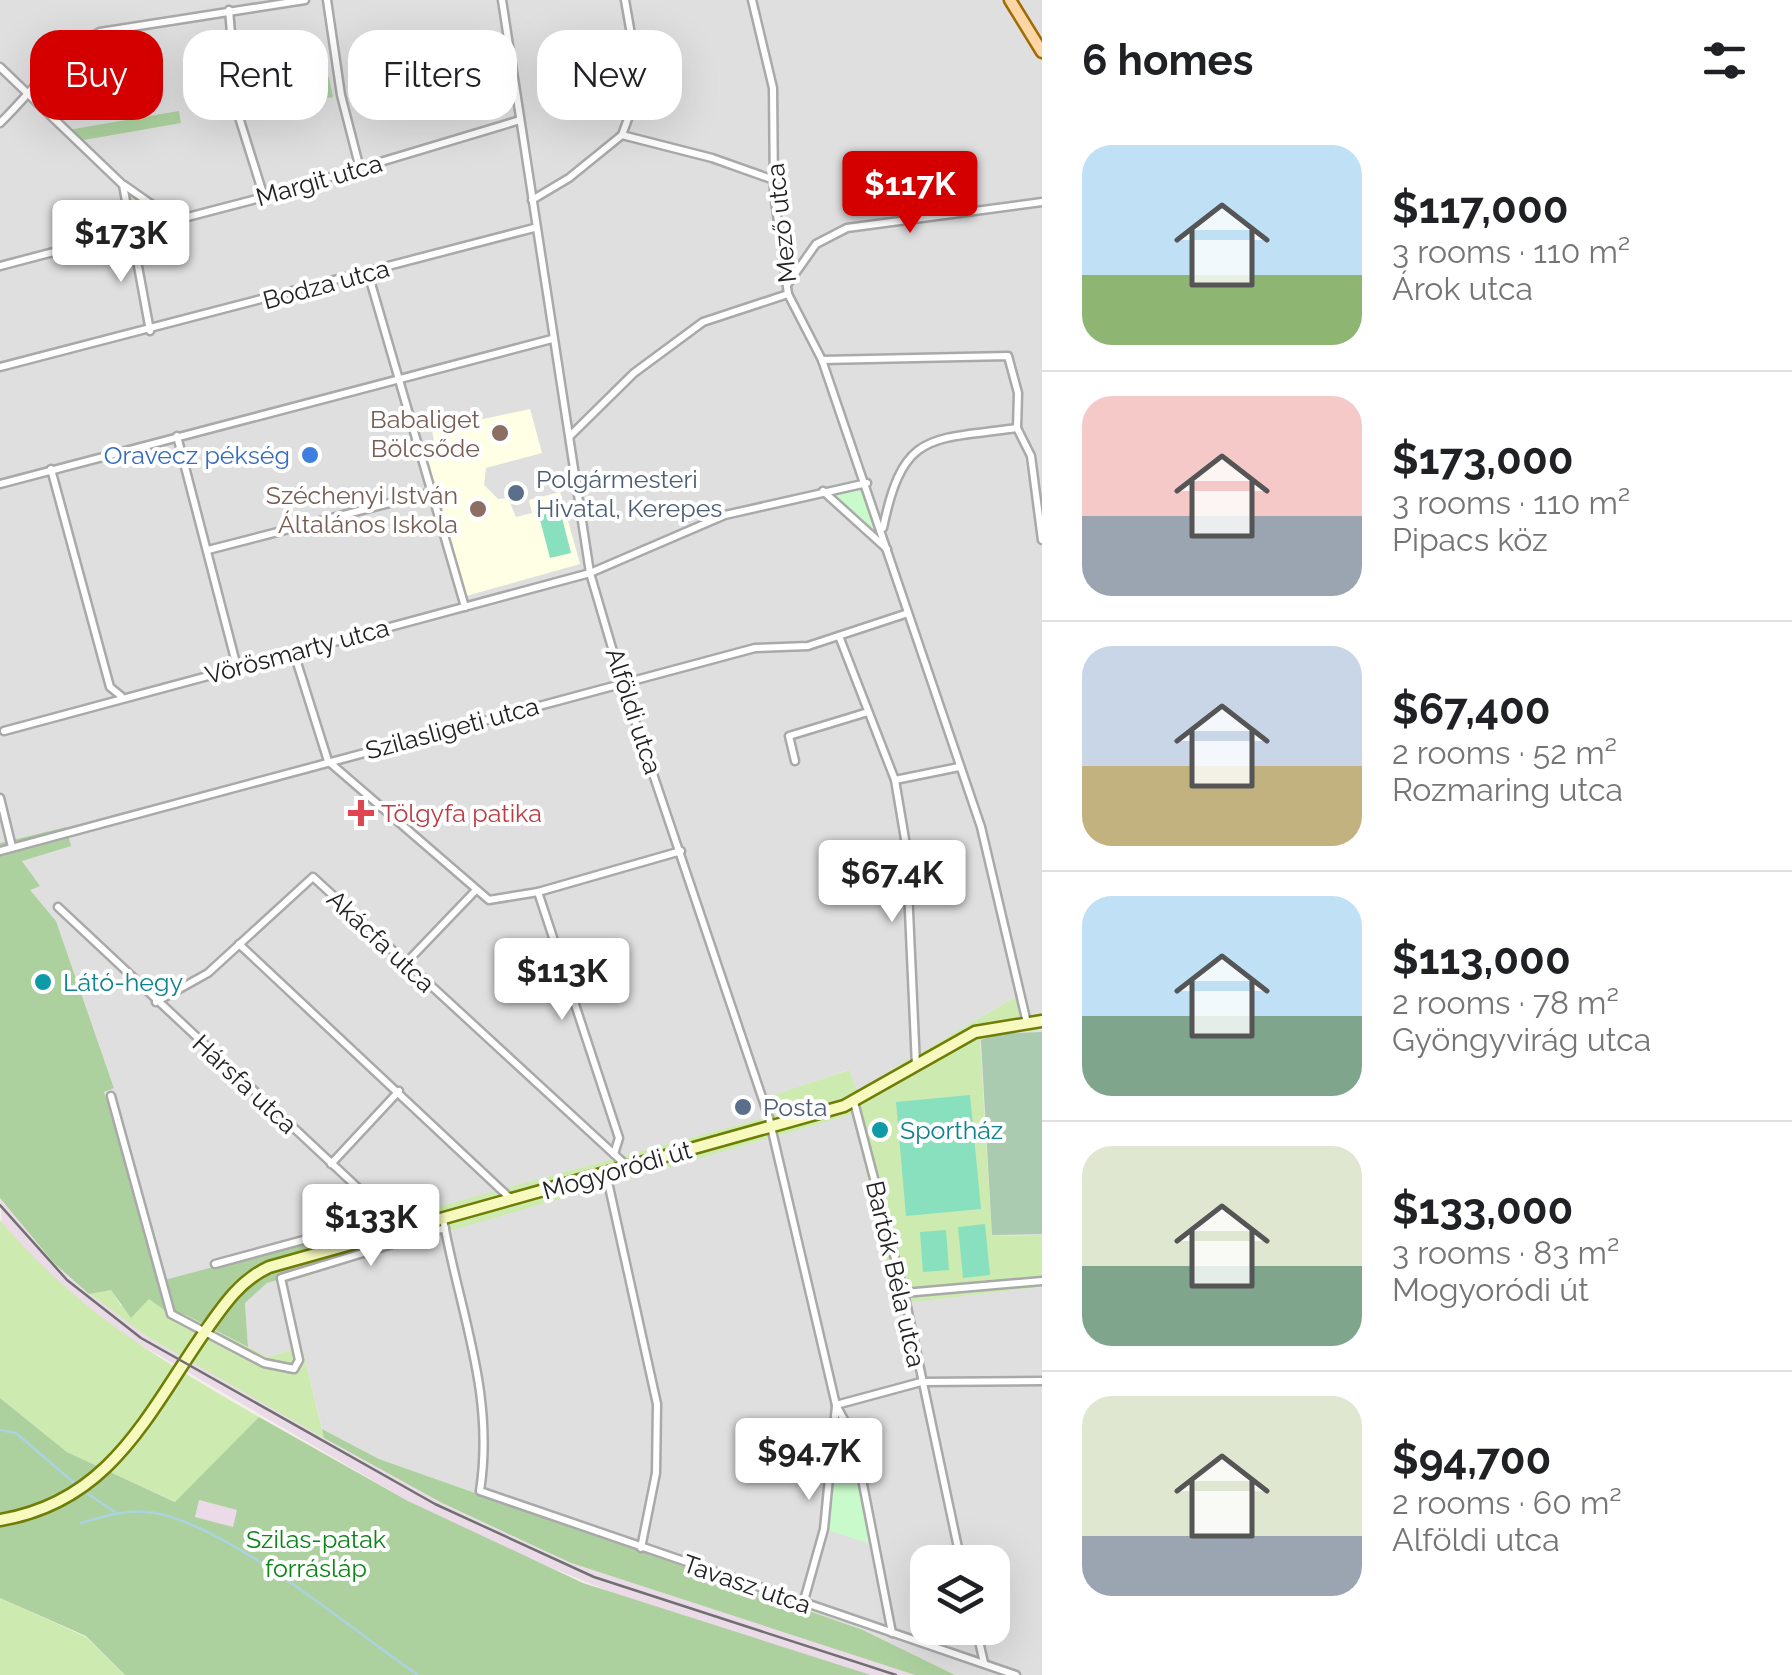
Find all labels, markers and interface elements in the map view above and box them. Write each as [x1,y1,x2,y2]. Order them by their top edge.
chip: Buy [30,30,163,120]
chip: Rent [183,30,328,120]
chip: Filters [348,30,517,120]
chip: New [537,30,682,120]
icon: filters [1697,33,1752,88]
text: 6 homes [1082,36,1253,85]
street label: Margit utca [252,148,386,212]
pin: $117K [840,151,980,236]
street label: Mező utca [760,162,802,284]
text: $117K [864,165,956,202]
text: $117,000 [1392,184,1568,233]
icon: home [1162,185,1282,305]
pin: $173K [51,200,191,285]
text: $173K [74,214,168,251]
text: 3 rooms · 110 m² [1392,233,1630,270]
street label: Bodza utca [259,253,393,315]
text: Árok utca [1392,270,1533,307]
place label: Babaliget Bölcsőde [370,404,481,463]
marker: Babaliget Bölcsőde [489,422,511,444]
text: $173,000 [1392,435,1573,484]
icon: home [1162,436,1282,556]
place label: Oravecz pékség [104,440,290,470]
marker: Oravecz pékség [299,444,321,466]
place label: Polgármesteri Hivatal, Kerepes [536,464,722,523]
place label: Széchenyi István Általános Iskola [266,480,458,539]
marker: Polgármesteri Hivatal, Kerepes [505,482,527,504]
text: 3 rooms · 110 m² [1392,484,1630,521]
marker: Széchenyi István Általános Iskola [467,498,489,520]
text: Pipacs köz [1392,521,1548,558]
street label: Vörösmarty utca [202,612,392,690]
street label: Alföldi utca [599,644,669,778]
text: $67,400 [1392,685,1551,734]
icon: home [1162,686,1282,806]
street label: Szilasligeti utca [362,690,542,766]
text: 2 rooms · 52 m² [1392,734,1617,771]
text: Rozmaring utca [1392,771,1623,808]
place label: Tölgyfa patika [381,798,542,828]
marker: Tölgyfa patika [350,802,372,824]
pin: $67.4K [811,840,973,925]
text: $67.4K [841,854,943,891]
street label: Akácfa utca [321,884,441,998]
text: $113,000 [1392,935,1571,984]
icon: home [1162,936,1282,1056]
pin: $113K [492,938,632,1023]
text: $113K [516,952,608,989]
place label: Látó-hegy [63,967,183,997]
marker: Látó-hegy [32,971,54,993]
text: 2 rooms · 78 m² [1392,984,1619,1021]
text: Gyöngyvirág utca [1392,1021,1651,1058]
street label: Hársfa utca [187,1028,303,1140]
place label: Posta [763,1092,827,1122]
marker: Posta [732,1096,754,1118]
place label: Sportház [900,1115,1003,1145]
marker: Sportház [869,1119,891,1141]
street label: Mogyoródi út [539,1134,696,1206]
street label: Bartók Béla utca [860,1178,932,1370]
pin: $133K [301,1184,441,1269]
text: $133,000 [1392,1185,1573,1234]
icon: home [1162,1186,1282,1306]
text: $133K [324,1198,418,1235]
text: 3 rooms · 83 m² [1392,1234,1619,1271]
text: Mogyoródi út [1392,1271,1589,1308]
pin: $94.7K [728,1418,890,1503]
text: $94.7K [757,1432,861,1469]
text: $94,700 [1392,1435,1551,1484]
icon: home [1162,1436,1282,1556]
text: 2 rooms · 60 m² [1392,1484,1622,1521]
text: Alföldi utca [1392,1521,1560,1558]
park label: Szilas-patak forrásláp [246,1524,387,1583]
map controls [910,1545,1010,1645]
button: layers [910,1545,1010,1645]
street label: Tavasz utca [679,1548,815,1620]

